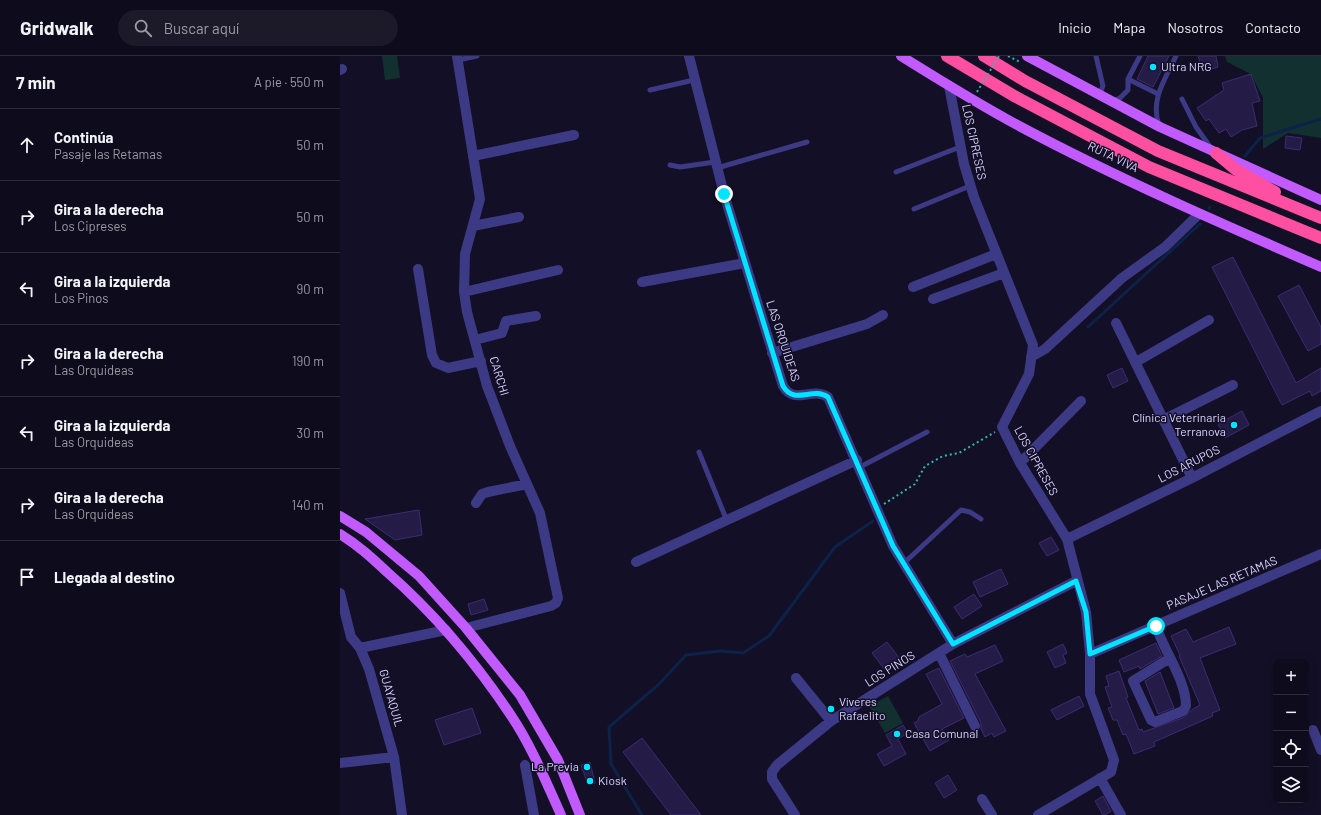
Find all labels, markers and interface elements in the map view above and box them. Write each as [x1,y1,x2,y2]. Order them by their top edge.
search box [118,10,398,46]
text: Gridwalk [20,16,94,39]
icon: search [132,17,154,39]
text: Buscar aquí [164,19,239,37]
text: Inicio [1058,19,1091,36]
text: Mapa [1113,19,1145,36]
text: Nosotros [1167,19,1223,36]
text: Contacto [1245,19,1301,36]
place label: Ultra NRG [1161,59,1212,73]
marker: Ultra NRG [1148,62,1158,72]
text: 7 min [16,72,56,92]
text: A pie · 550 m [254,74,324,90]
street label: LOS CIPRESES [960,103,990,181]
text: Continúa [54,128,114,146]
icon: ahead [16,134,38,156]
text: 50 m [297,137,324,153]
street label: RUTA VIVA [1086,138,1141,174]
text: Pasaje las Retamas [54,146,162,162]
route end [715,185,733,203]
text: Gira a la derecha [54,200,164,218]
icon: right [16,206,38,228]
text: 50 m [297,209,324,225]
text: Los Cipreses [54,218,127,234]
text: Gira a la izquierda [54,272,170,290]
icon: left [16,278,38,300]
text: 90 m [297,281,324,297]
text: Los Pinos [54,290,109,306]
street label: LAS ORQUIDEAS [764,298,804,383]
text: Gira a la derecha [54,344,164,362]
icon: right [16,350,38,372]
text: 190 m [292,353,324,369]
street label: CARCHI [487,354,513,397]
text: Las Orquideas [54,362,134,378]
place label: Clínica Veterinaria Terranova [1132,410,1226,438]
text: Gira a la izquierda [54,416,170,434]
marker: Clínica Veterinaria Terranova [1229,420,1239,430]
icon: left [16,422,38,444]
street label: LOS CIPRESES [1012,423,1062,498]
text: 30 m [297,425,324,441]
text: Las Orquideas [54,434,134,450]
street label: LOS ARUPOS [1155,442,1222,485]
text: Gira a la derecha [54,488,164,506]
icon: right [16,494,38,516]
text: 140 m [292,497,324,513]
text: Las Orquideas [54,506,134,522]
street label: PASAJE LAS RETAMAS [1164,552,1279,612]
icon: arrive [16,566,38,588]
text: Llegada al destino [54,568,175,586]
route start [1147,617,1165,635]
street label: LOS PINOS [862,647,917,689]
map controls [1273,659,1309,803]
button: + [1273,659,1309,695]
street label: GUAYAQUIL [377,667,407,728]
place label: Víveres Rafaelito [839,694,886,722]
button: − [1273,695,1309,731]
marker: Víveres Rafaelito [826,704,836,714]
place label: Casa Comunal [905,726,978,740]
marker: Casa Comunal [892,729,902,739]
button: locate [1273,731,1309,767]
place label: La Previa [531,759,579,773]
marker: La Previa [582,762,592,772]
button: layers [1273,767,1309,803]
place label: Kiosk [598,773,627,787]
marker: Kiosk [585,776,595,786]

